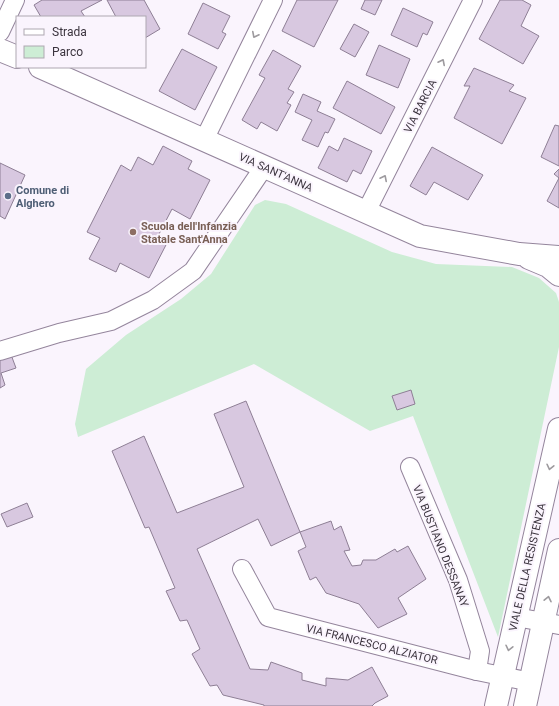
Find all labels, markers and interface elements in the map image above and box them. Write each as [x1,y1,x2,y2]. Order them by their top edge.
legend [16,16,146,68]
text: Strada [52,25,87,39]
one-way arrow [253,31,260,38]
text: Parco [52,45,83,59]
one-way arrow [438,58,445,66]
street label: VIA BARCIA [401,77,440,135]
street label: VIA SANT'ANNA [237,150,315,195]
one-way arrow [379,174,387,182]
place label: Comune di Alghero [16,184,69,210]
marker: Comune di Alghero [3,191,13,201]
place label: Scuola dell'Infanzia Statale Sant'Anna [141,220,237,246]
marker: Scuola dell'Infanzia Statale Sant'Anna [128,227,138,237]
one-way arrow [546,463,555,470]
street label: VIA BUSTIANO DESSANAY [410,483,471,609]
street label: VIALE DELLA RESISTENZA [506,501,549,632]
one-way arrow [544,596,552,603]
street label: VIA FRANCESCO ALZIATOR [305,622,439,667]
one-way arrow [505,645,513,652]

